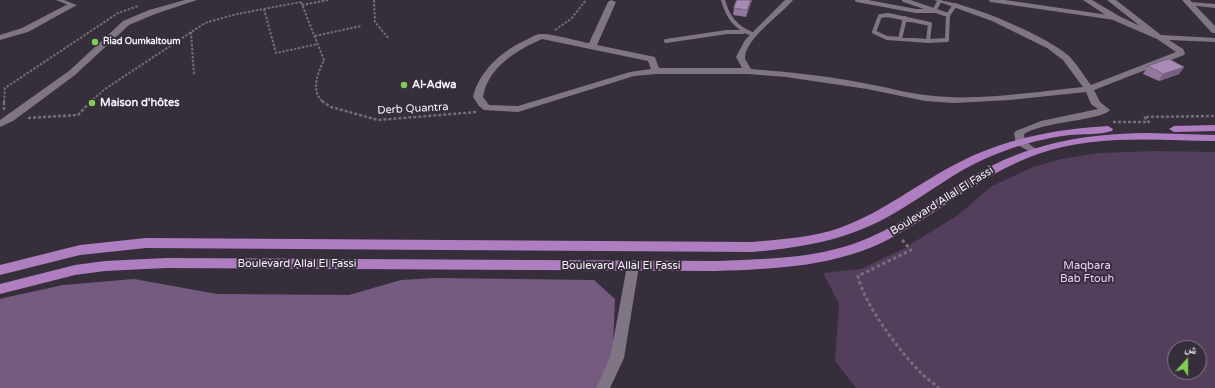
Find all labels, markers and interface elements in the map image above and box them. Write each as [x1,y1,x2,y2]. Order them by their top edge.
marker: Riad Oumkaltoum [90,37,100,47]
place label: Riad Oumkaltoum [103,37,180,47]
place label: Al-Adwa [412,78,456,92]
marker: Al-Adwa [399,80,409,90]
place label: Maison d'hôtes [100,96,179,110]
marker: Maison d'hôtes [87,98,97,108]
street label: Derb Quantra [377,101,449,117]
street label: Boulevard Allal El Fassi [888,164,996,238]
street label: Boulevard Allal El Fassi [237,257,357,271]
street label: Boulevard Allal El Fassi [561,259,681,273]
park label: Maqbara Bab Ftouh [1060,259,1114,285]
north arrow [1167,340,1207,380]
text: ش [1183,341,1199,357]

